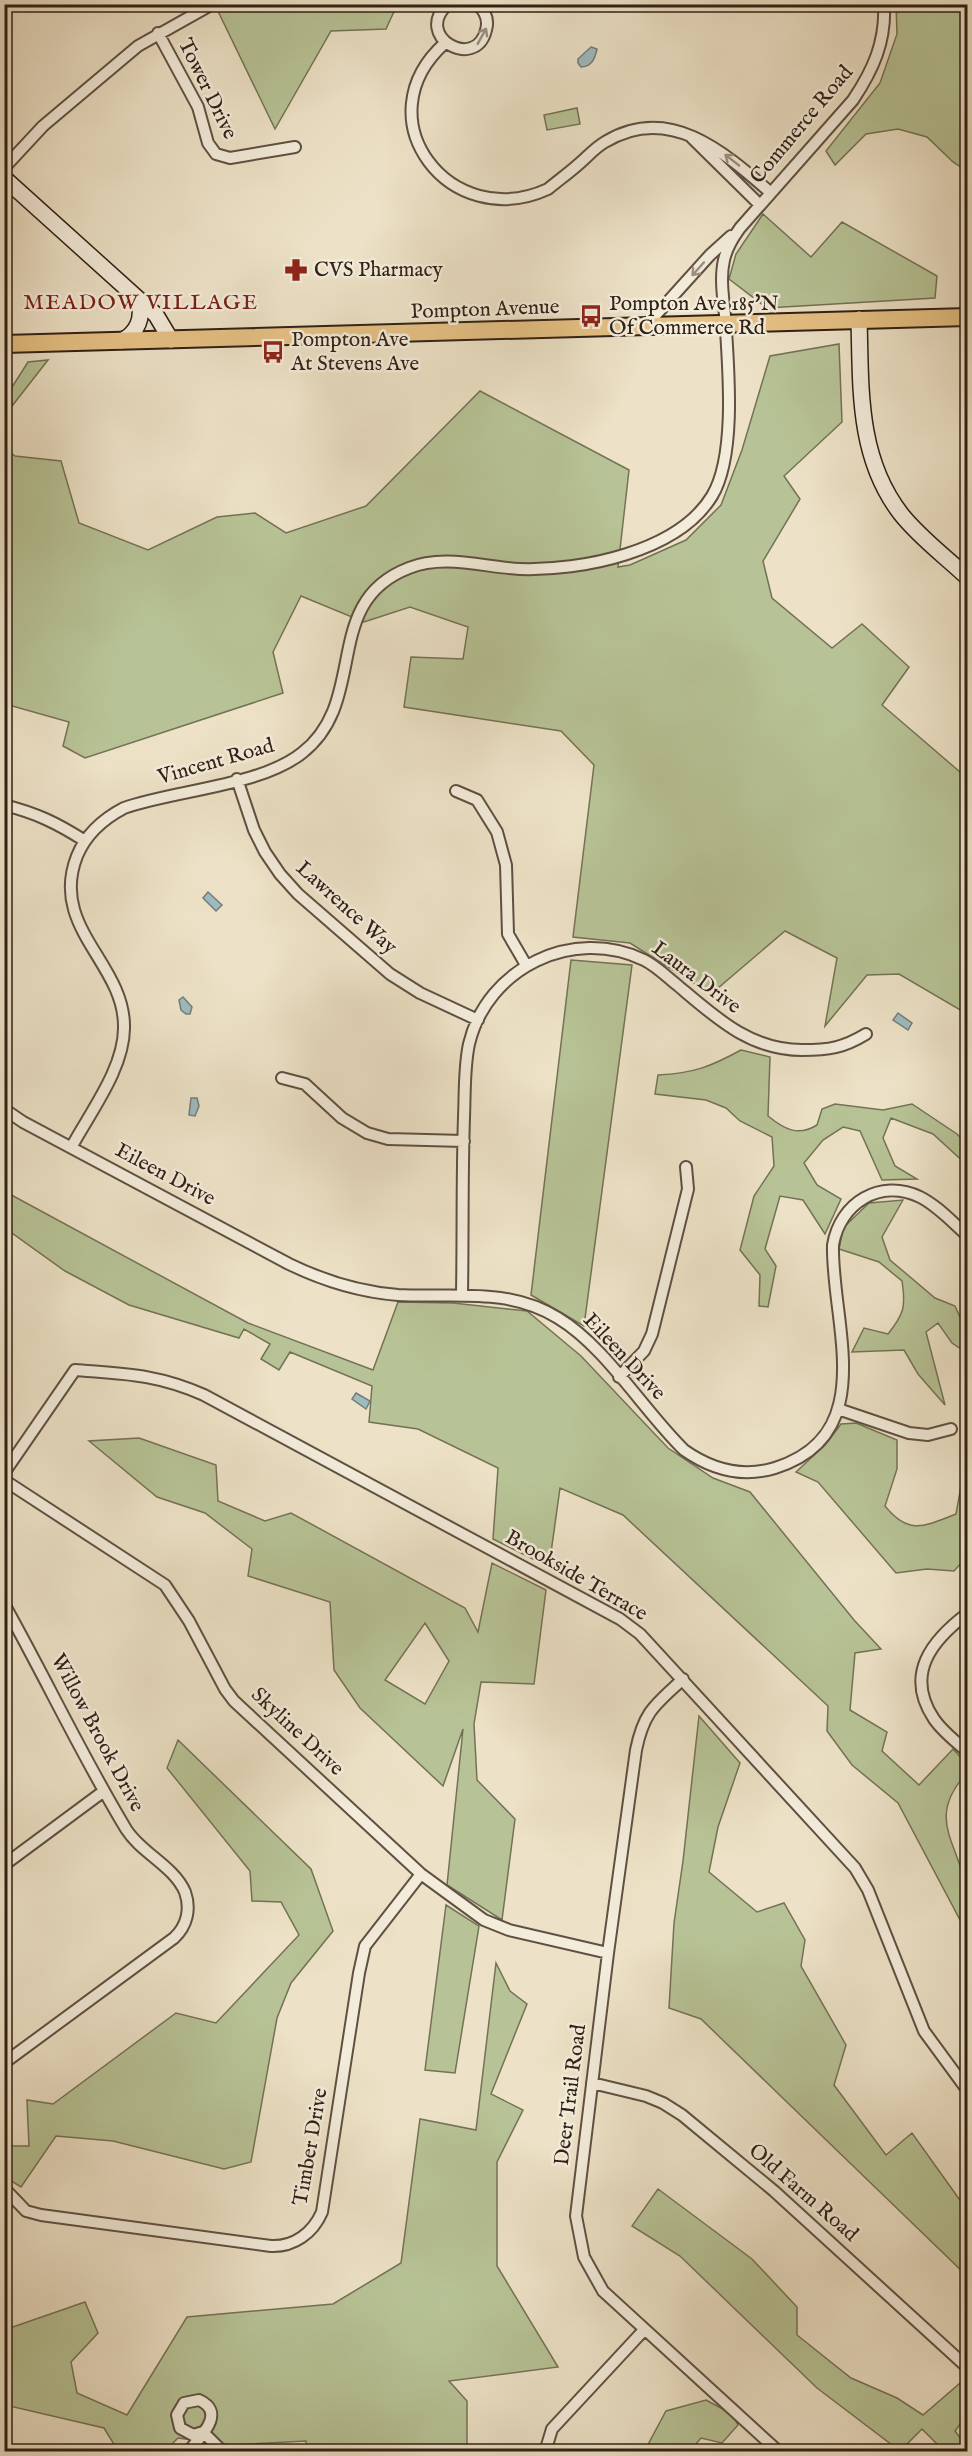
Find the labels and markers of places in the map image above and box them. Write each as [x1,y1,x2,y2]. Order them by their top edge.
pharmacy icon: CVS Pharmacy [283,257,309,283]
place label: CVS Pharmacy [314,257,444,284]
place label: Pompton Ave 185'N Of Commerce Rd [609,291,779,342]
bus stop icon: Pompton Ave 185'N Of Commerce Rd [578,303,604,329]
place label: Pompton Ave At Stevens Ave [290,327,420,378]
bus stop icon: Pompton Ave At Stevens Ave [260,339,286,365]

